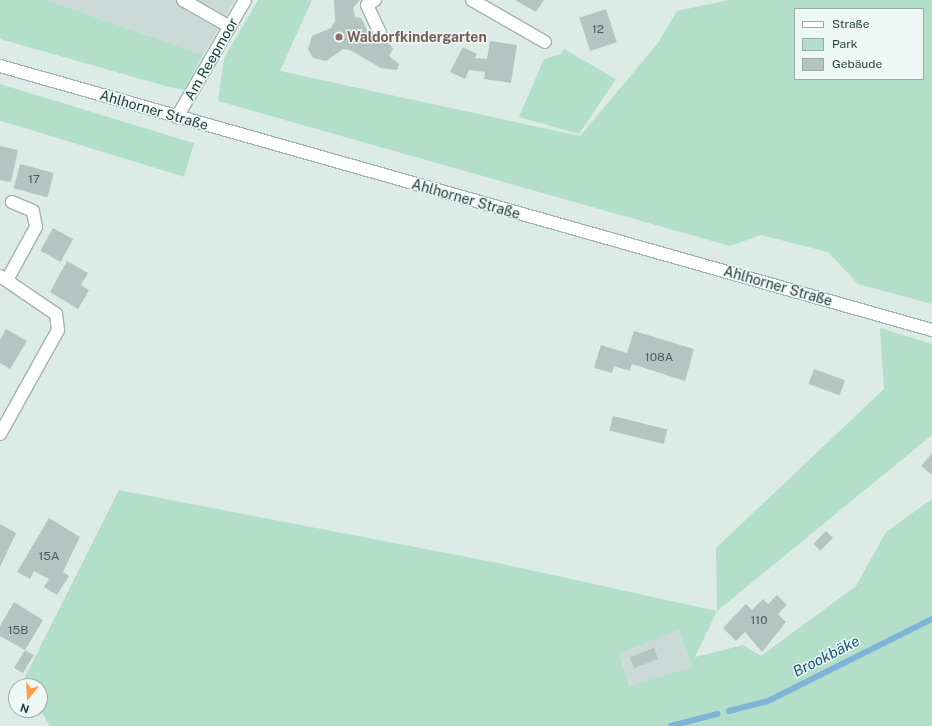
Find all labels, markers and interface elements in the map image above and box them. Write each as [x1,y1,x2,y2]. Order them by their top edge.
legend [794,8,924,80]
street label: Am Reepmoor [181,15,241,103]
text: Straße [832,17,869,31]
house number: 12 [592,23,604,37]
place label: Waldorfkindergarten [347,29,487,45]
marker: Waldorfkindergarten [334,32,344,42]
text: Park [832,37,858,51]
text: Gebäude [832,57,882,71]
street label: Ahlhorner Straße [98,86,210,134]
house number: 17 [28,173,40,187]
street label: Ahlhorner Straße [410,175,522,223]
street label: Ahlhorner Straße [722,262,834,310]
house number: 108A [645,351,673,365]
house number: 15A [38,550,60,564]
house number: 110 [750,614,768,628]
house number: 15B [8,624,28,638]
water label: Brookbäke [790,632,862,680]
north arrow [8,678,48,718]
text: N [19,701,31,716]

